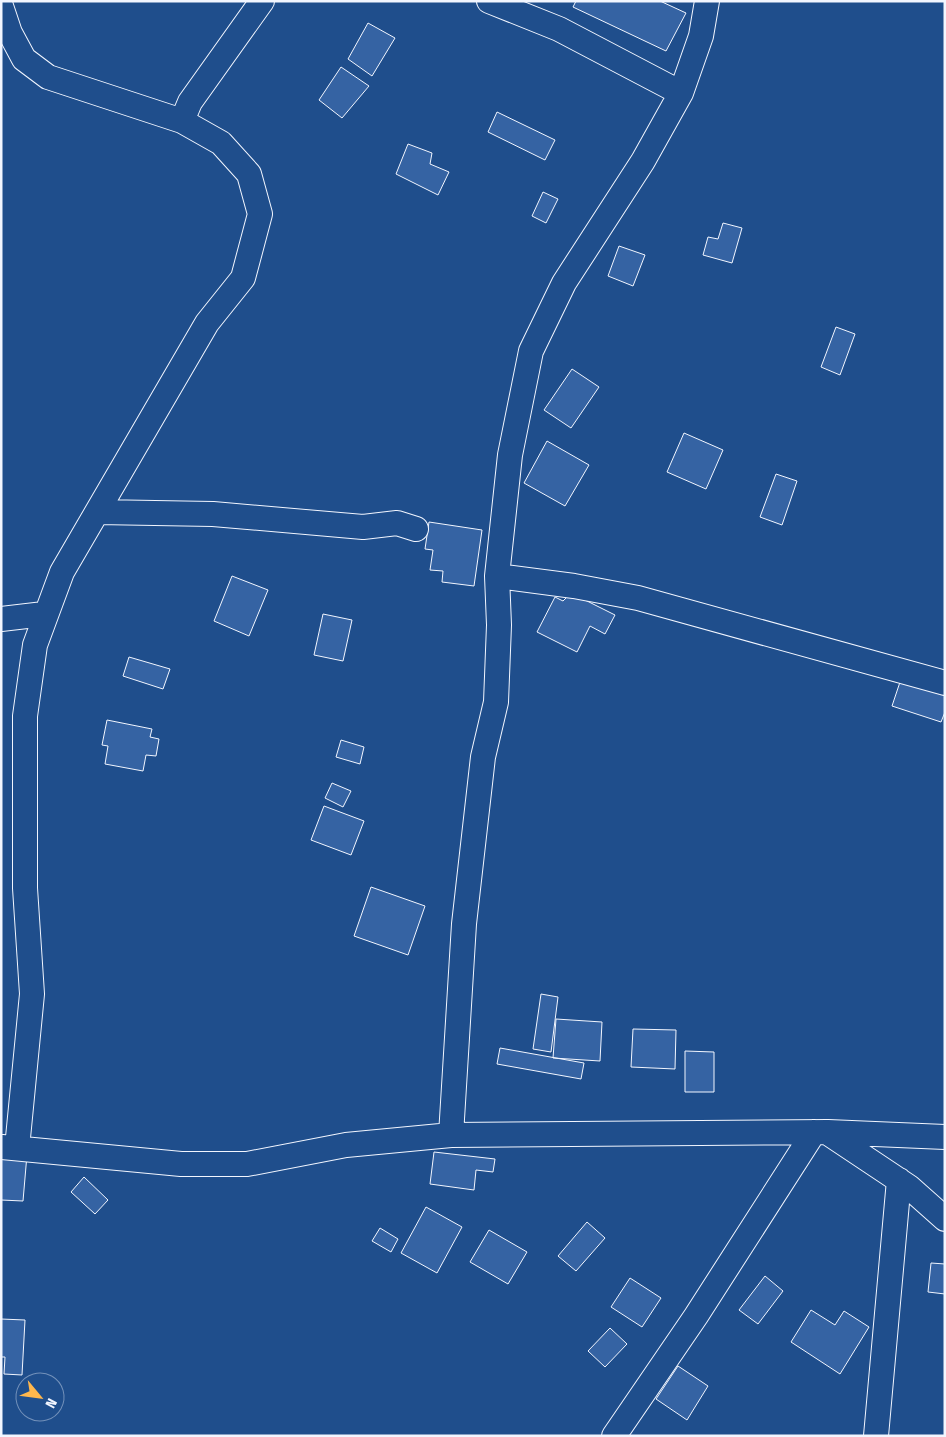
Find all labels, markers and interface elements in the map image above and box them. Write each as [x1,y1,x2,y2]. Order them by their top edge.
north arrow [15,1372,65,1422]
text: N [41,1395,60,1411]

